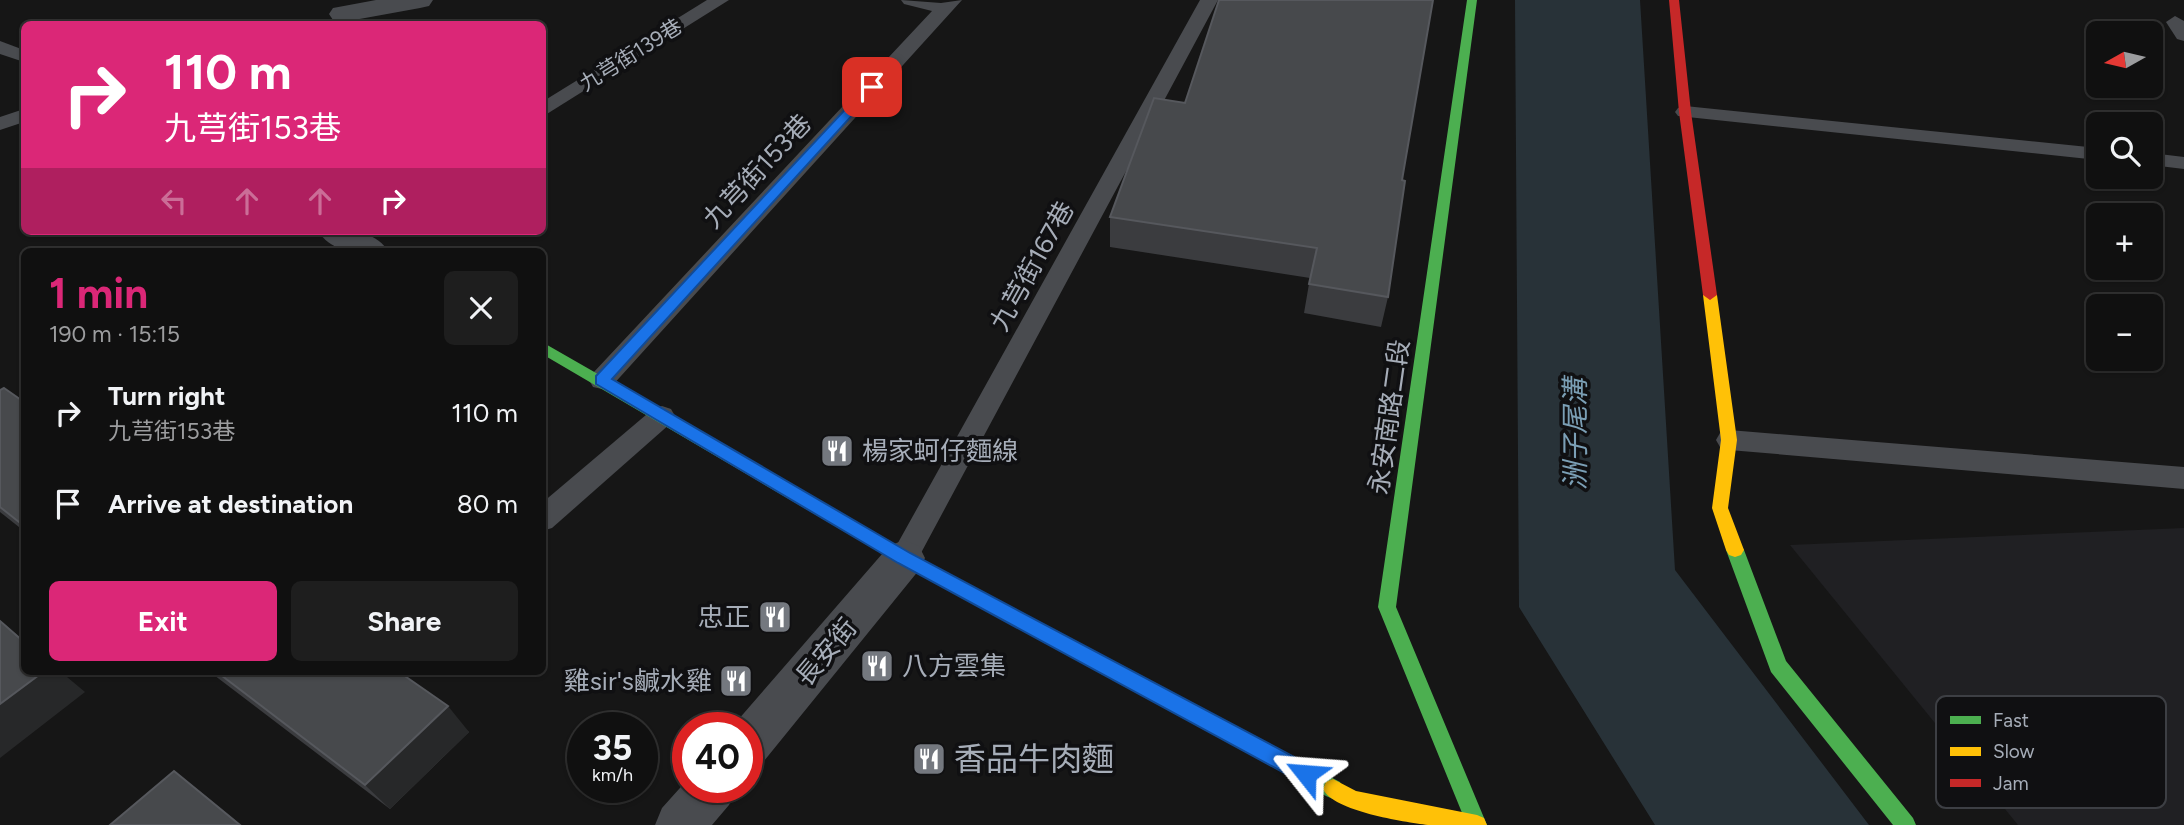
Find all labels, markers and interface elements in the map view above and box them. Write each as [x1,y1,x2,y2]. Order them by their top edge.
street label: 九芎街139巷 [575,13,687,96]
north arrow [2086,21,2163,98]
map controls [2086,21,2163,371]
text: 110 m [164,42,292,101]
icon: right [49,49,140,140]
pin [842,57,902,117]
icon: arrive [853,68,891,106]
street label: 九芎街153巷 [696,107,818,235]
text: 九芎街153巷 [164,109,341,147]
button: search [2086,112,2163,189]
icon: left [155,182,193,220]
icon: ahead [228,182,266,220]
icon: ahead [301,182,339,220]
icon: right [374,182,412,220]
street label: 九芎街167巷 [983,196,1081,336]
button: + [2086,203,2163,280]
text: 1 min [49,268,148,319]
button: close [444,271,518,345]
button: − [2086,294,2163,371]
text: 190 m · 15:15 [49,320,180,348]
street label: 永安南路二段 [1362,338,1416,496]
water label: 洲子尾溝 [1558,374,1592,490]
text: Turn right [108,380,225,412]
icon: right [49,394,87,432]
text: 110 m [451,397,518,429]
text: 九芎街153巷 [108,417,235,445]
restaurant icon: 楊家蚵仔麵線 [818,432,856,470]
place label: 楊家蚵仔麵線 [862,435,1018,467]
icon: arrive [49,485,87,523]
text: Arrive at destination [108,488,353,520]
text: 80 m [457,488,518,520]
button: Exit [49,581,277,661]
button: Share [291,581,518,661]
restaurant icon: 忠正 [756,598,794,636]
place label: 忠正 [698,601,750,633]
street label: 長安街 [789,612,863,692]
restaurant icon: 八方雲集 [858,647,896,685]
place label: 八方雲集 [902,650,1006,682]
restaurant icon: 雞sir's鹹水雞 [717,662,755,700]
place label: 雞sir's鹹水雞 [564,665,712,697]
legend [1936,696,2166,808]
text: Fast [1993,709,2029,732]
speed limit sign: 40 [672,712,763,803]
text: 35 [593,727,632,769]
position arrow [1269,737,1343,811]
restaurant icon: 香品牛肉麵 [910,740,948,778]
place label: 香品牛肉麵 [954,740,1114,778]
text: Slow [1993,740,2035,763]
text: km/h [592,764,633,786]
text: Jam [1993,772,2029,795]

